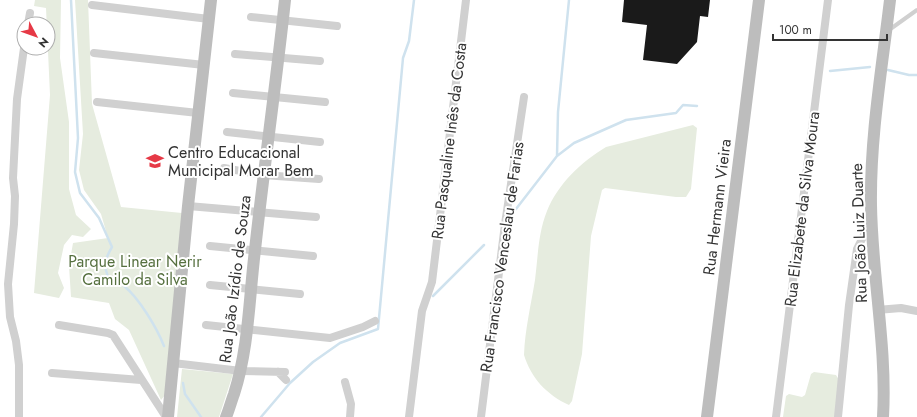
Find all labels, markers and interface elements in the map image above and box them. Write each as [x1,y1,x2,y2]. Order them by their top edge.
north arrow [16,16,56,56]
scale bar [773,16,887,42]
text: 100 m [779,21,812,39]
text: N [35,34,52,51]
street label: Rua Pasqualine Inês da Costa [426,41,472,241]
street label: Rua Elizabete da Silva Moura [779,110,825,308]
street label: Rua Hermann Vieira [697,138,737,276]
street label: Rua Francisco Venceslau de Farias [474,140,530,374]
place label: Centro Educacional Municipal Morar Bem [168,141,314,182]
school or university icon: Centro Educacional Municipal Morar Bem [145,151,165,171]
street label: Rua João Luiz Duarte [845,163,873,303]
street label: Rua João Izídio de Souza [213,194,257,364]
park label: Parque Linear Nerir Camilo da Silva [68,250,202,291]

